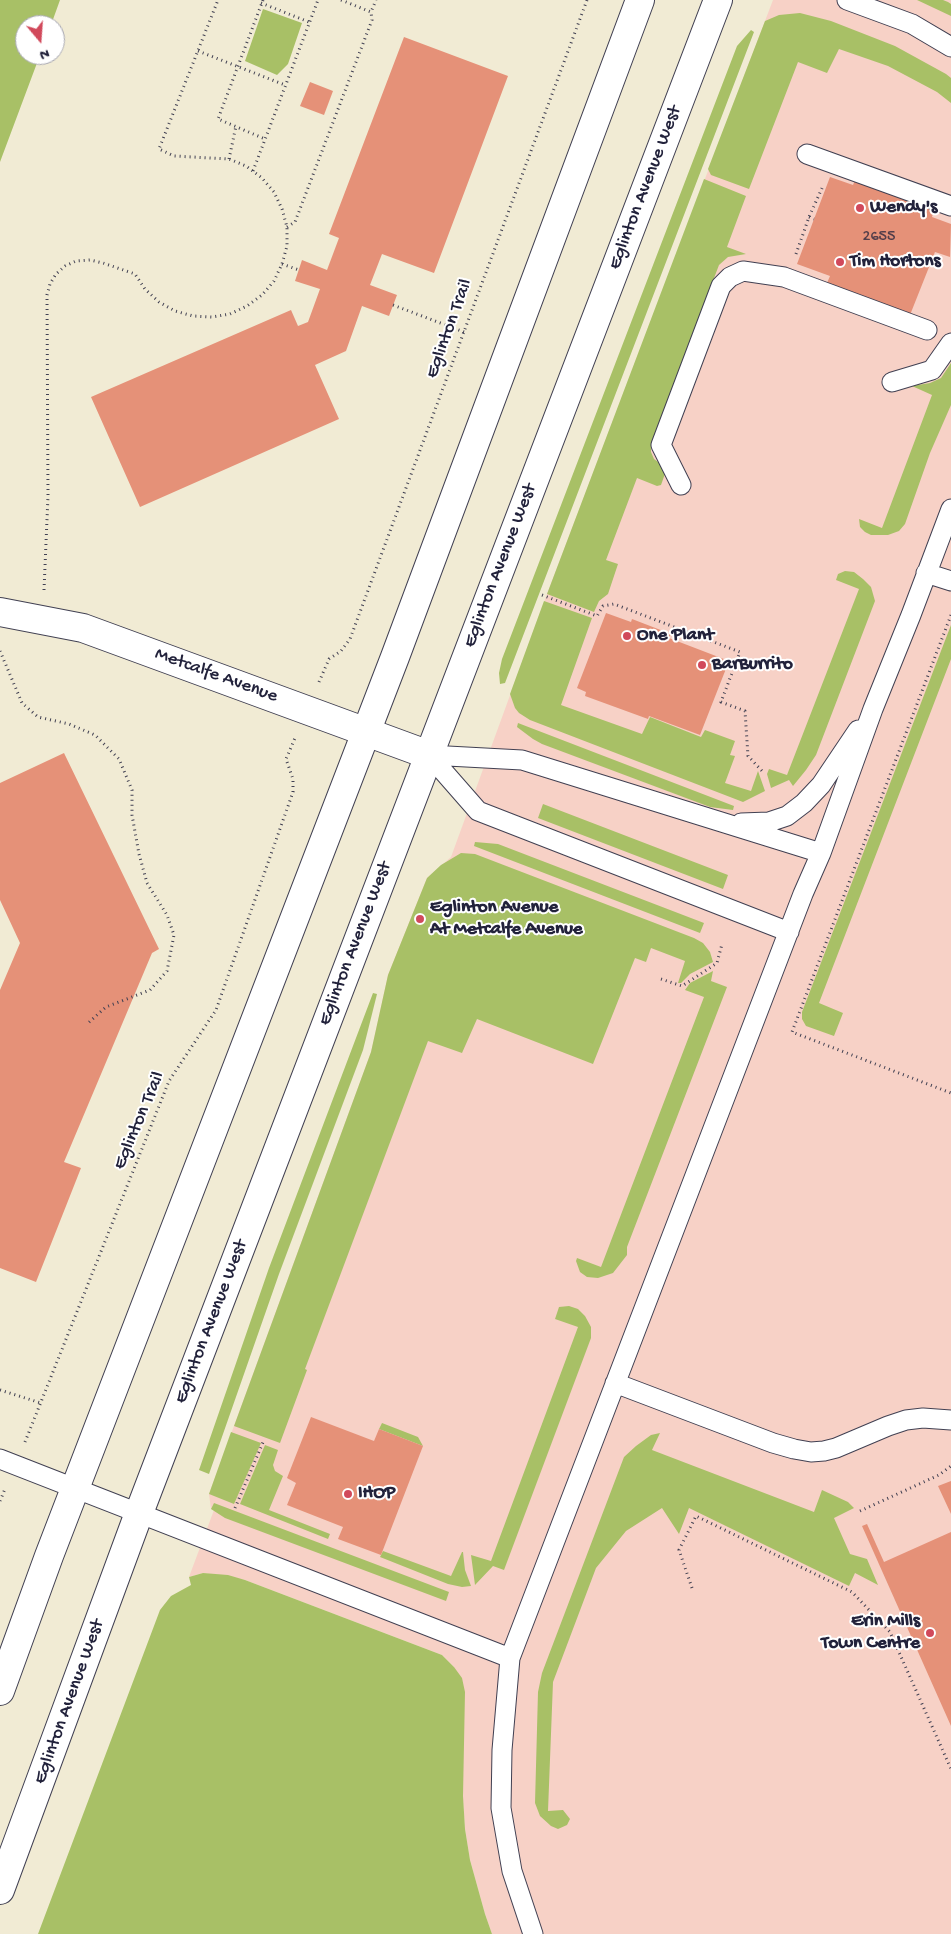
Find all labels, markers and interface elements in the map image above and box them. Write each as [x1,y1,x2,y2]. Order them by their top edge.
north arrow [15,15,65,65]
text: N [38,44,51,63]
street label: Eglinton Avenue West [604,103,688,273]
place label: Wendy's [870,197,937,219]
marker: Wendy's [854,202,866,214]
house number: 2655 [863,228,895,248]
place label: Tim Hortons [850,251,940,273]
marker: Tim Hortons [834,256,846,268]
street label: Eglinton Trail [422,276,478,382]
street label: Eglinton Avenue West [459,481,543,651]
place label: One Plant [637,625,714,647]
marker: One Plant [621,630,633,642]
street label: Metcalfe Avenue [151,643,281,709]
place label: BarBurrito [712,654,793,676]
marker: BarBurrito [696,659,708,671]
street label: Eglinton Avenue West [314,859,398,1029]
place label: Eglinton Avenue At Metcalfe Avenue [430,897,583,941]
marker: Eglinton Avenue At Metcalfe Avenue [414,913,426,925]
street label: Eglinton Trail [109,1069,171,1173]
street label: Eglinton Avenue West [170,1237,254,1407]
place label: IHOP [358,1483,395,1505]
marker: IHOP [342,1488,354,1500]
place label: Erin Mills Town Centre [821,1611,920,1655]
street label: Eglinton Avenue West [30,1617,110,1787]
marker: Erin Mills Town Centre [924,1627,936,1639]

